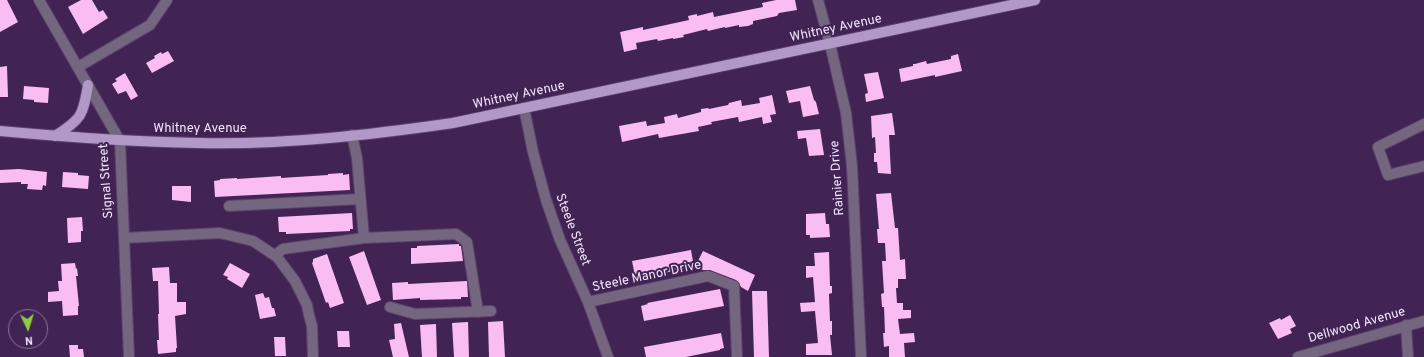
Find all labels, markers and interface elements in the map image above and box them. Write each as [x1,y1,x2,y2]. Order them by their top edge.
street label: Whitney Avenue [789,12,883,46]
street label: Whitney Avenue [472,79,566,113]
street label: Whitney Avenue [153,121,247,137]
street label: Rainier Drive [828,140,848,216]
street label: Signal Street [97,143,117,219]
street label: Steele Street [551,192,593,268]
street label: Steele Manor Drive [591,258,703,296]
street label: Dellwood Avenue [1307,305,1407,347]
north arrow [8,309,48,349]
text: N [24,333,33,347]

